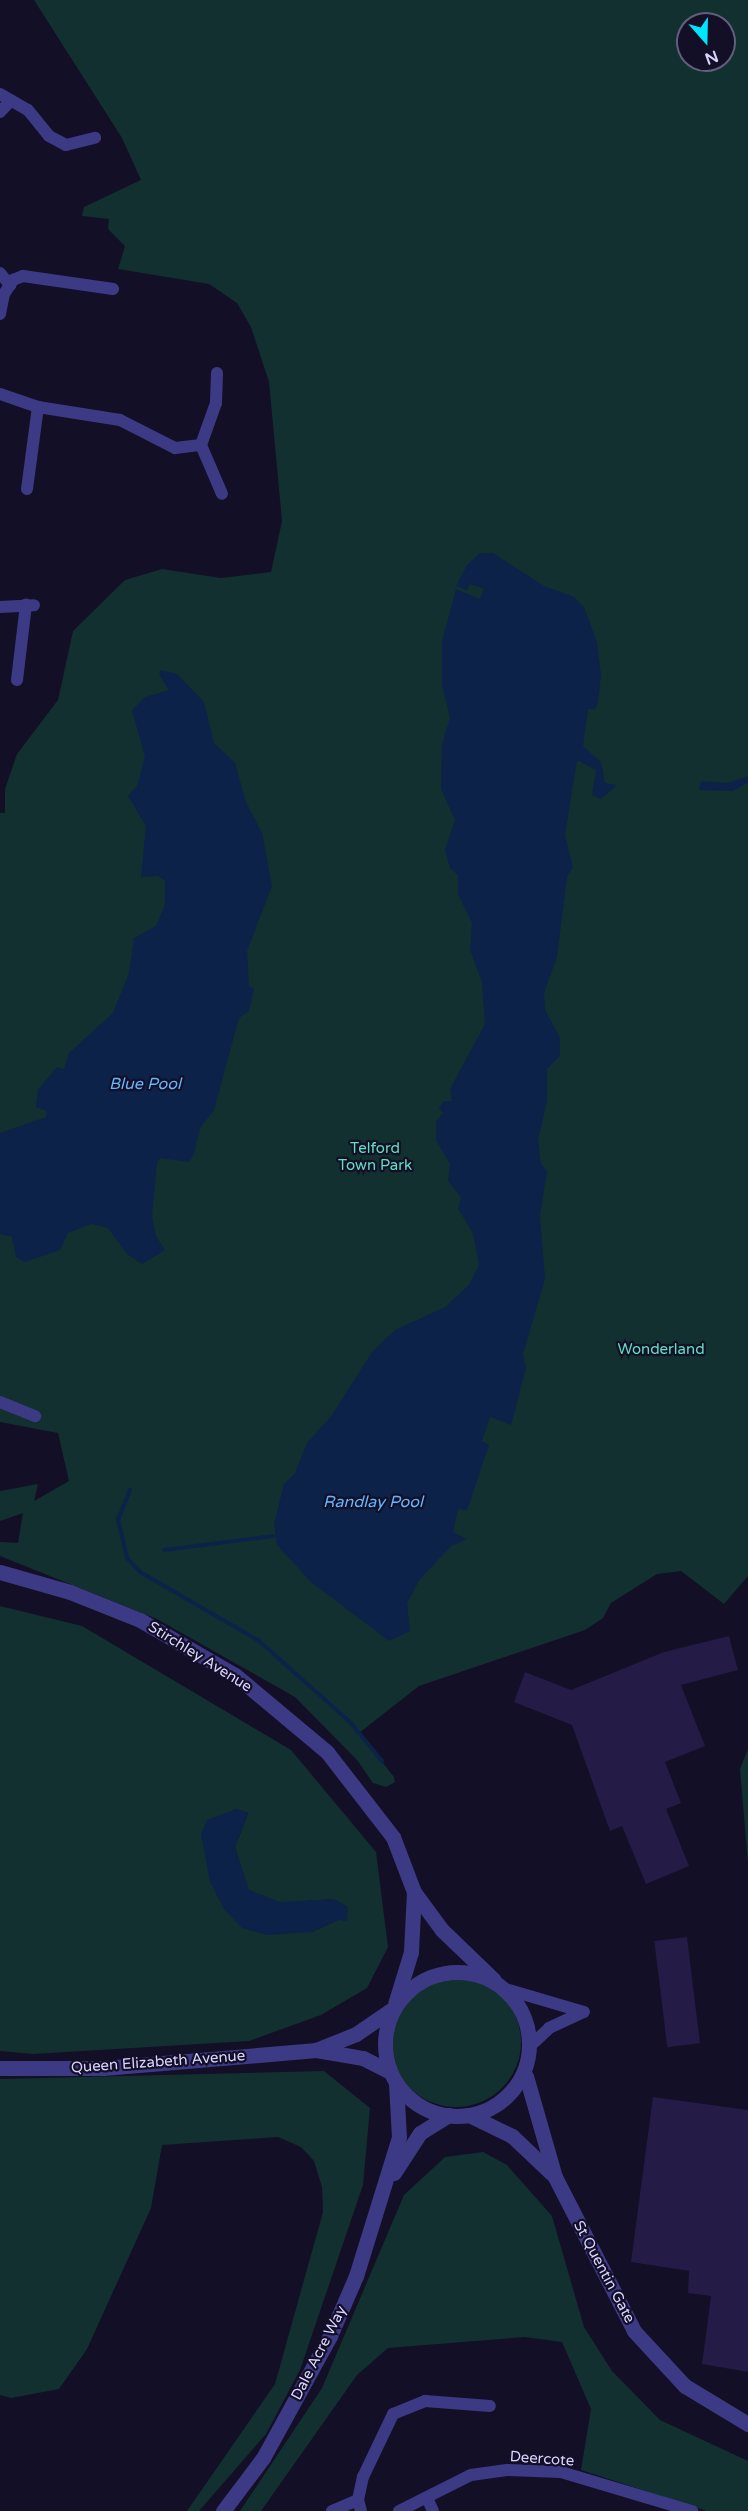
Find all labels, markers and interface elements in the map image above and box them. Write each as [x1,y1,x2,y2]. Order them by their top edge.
north arrow [676,12,736,72]
text: N [702,45,721,69]
water label: Blue Pool [109,1074,181,1094]
park label: Telford Town Park [338,1139,412,1174]
park label: Wonderland [617,1341,705,1359]
water label: Randlay Pool [323,1492,423,1512]
street label: Stirchley Avenue [145,1618,255,1696]
street label: Queen Elizabeth Avenue [70,2047,246,2077]
street label: St Quentin Gate [569,2218,639,2326]
street label: Dale Acre Way [287,2303,351,2403]
street label: Deercote [509,2448,575,2470]

